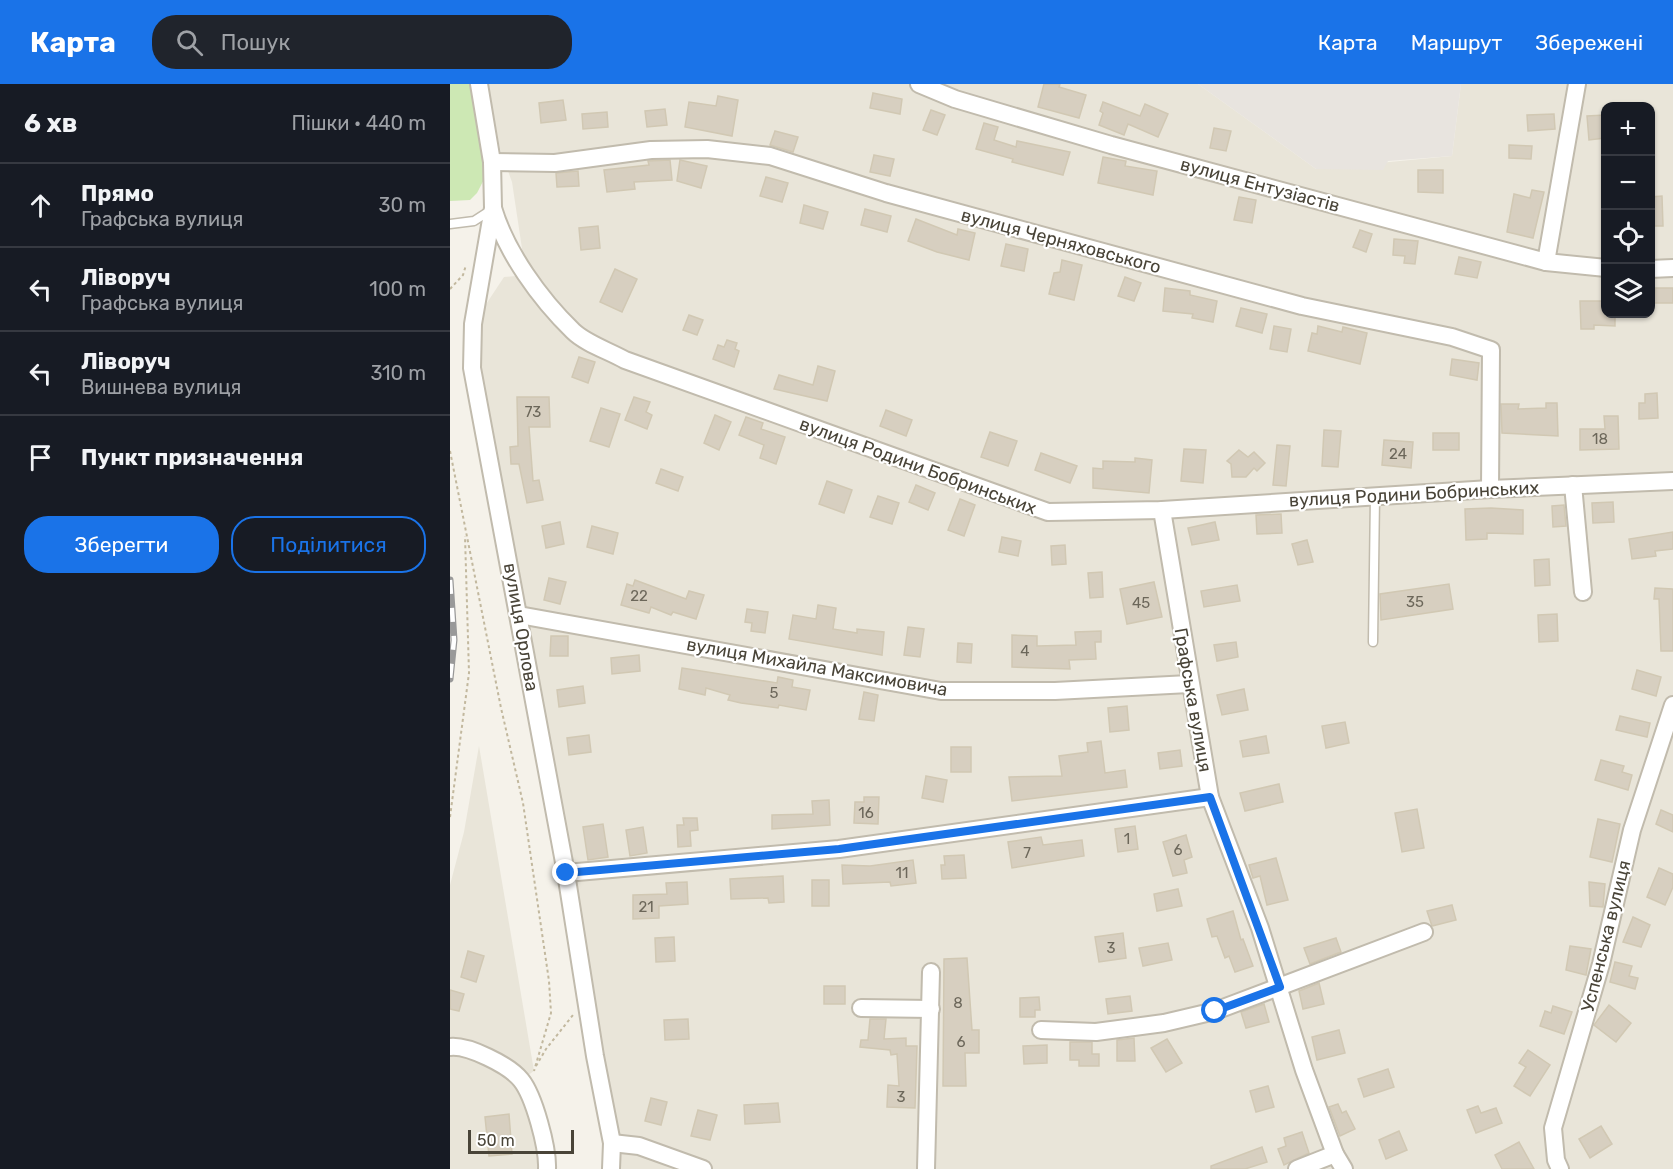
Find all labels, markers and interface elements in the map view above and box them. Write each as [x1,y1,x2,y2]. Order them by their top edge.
search box [152,15,572,69]
text: Карта [30,26,116,59]
icon: search [173,26,206,59]
text: Пошук [221,29,290,56]
text: Карта [1318,30,1378,55]
text: Маршрут [1411,30,1502,55]
text: Збережені [1535,30,1643,55]
map controls [1601,102,1655,318]
button: + [1601,102,1655,156]
text: 6 хв [24,108,78,139]
text: Пішки · 440 m [292,111,426,135]
street label: вулиця Ентузіастів [1178,153,1342,217]
button: − [1601,156,1655,210]
text: Прямо [81,180,154,207]
icon: ahead [24,189,57,222]
text: 30 m [379,193,426,217]
street label: вулиця Черняховського [959,204,1163,278]
text: Графська вулиця [81,207,243,231]
button: locate [1601,210,1655,264]
text: Ліворуч [81,264,171,291]
button: layers [1601,264,1655,318]
icon: left [24,273,57,306]
text: 100 m [369,277,426,301]
text: Графська вулиця [81,291,243,315]
text: Ліворуч [81,348,171,375]
icon: left [24,357,57,390]
text: 310 m [370,361,426,385]
text: Вишнева вулиця [81,375,241,399]
house number: 73 [525,403,541,421]
street label: вулиця Родини Бобринських [797,413,1040,519]
house number: 18 [1592,430,1608,448]
icon: arrive [24,441,57,474]
text: Пункт призначення [81,444,303,471]
house number: 24 [1389,445,1407,463]
street label: вулиця Родини Бобринських [1288,476,1540,512]
button: Зберегти [24,516,219,573]
button: Поділитися [231,516,426,573]
street label: вулиця Орлова [499,561,543,693]
house number: 22 [630,587,648,605]
house number: 35 [1406,593,1424,611]
house number: 45 [1132,594,1150,612]
street label: Графська вулиця [1169,626,1217,774]
street label: вулиця Михайла Максимовича [685,633,949,701]
house number: 4 [1020,642,1030,660]
house number: 5 [770,684,779,702]
house number: 16 [858,804,874,822]
house number: 1 [1124,830,1130,848]
house number: 6 [1173,841,1183,859]
house number: 7 [1023,844,1031,862]
street label: Успенська вулиця [1576,858,1636,1014]
route end [552,859,578,885]
house number: 11 [896,864,908,882]
house number: 21 [638,898,654,916]
house number: 3 [1106,939,1116,957]
house number: 8 [953,994,963,1012]
route start [1201,997,1227,1023]
house number: 6 [956,1033,966,1051]
house number: 3 [896,1088,906,1106]
scale bar [468,1127,574,1154]
text: 50 m [477,1131,515,1150]

